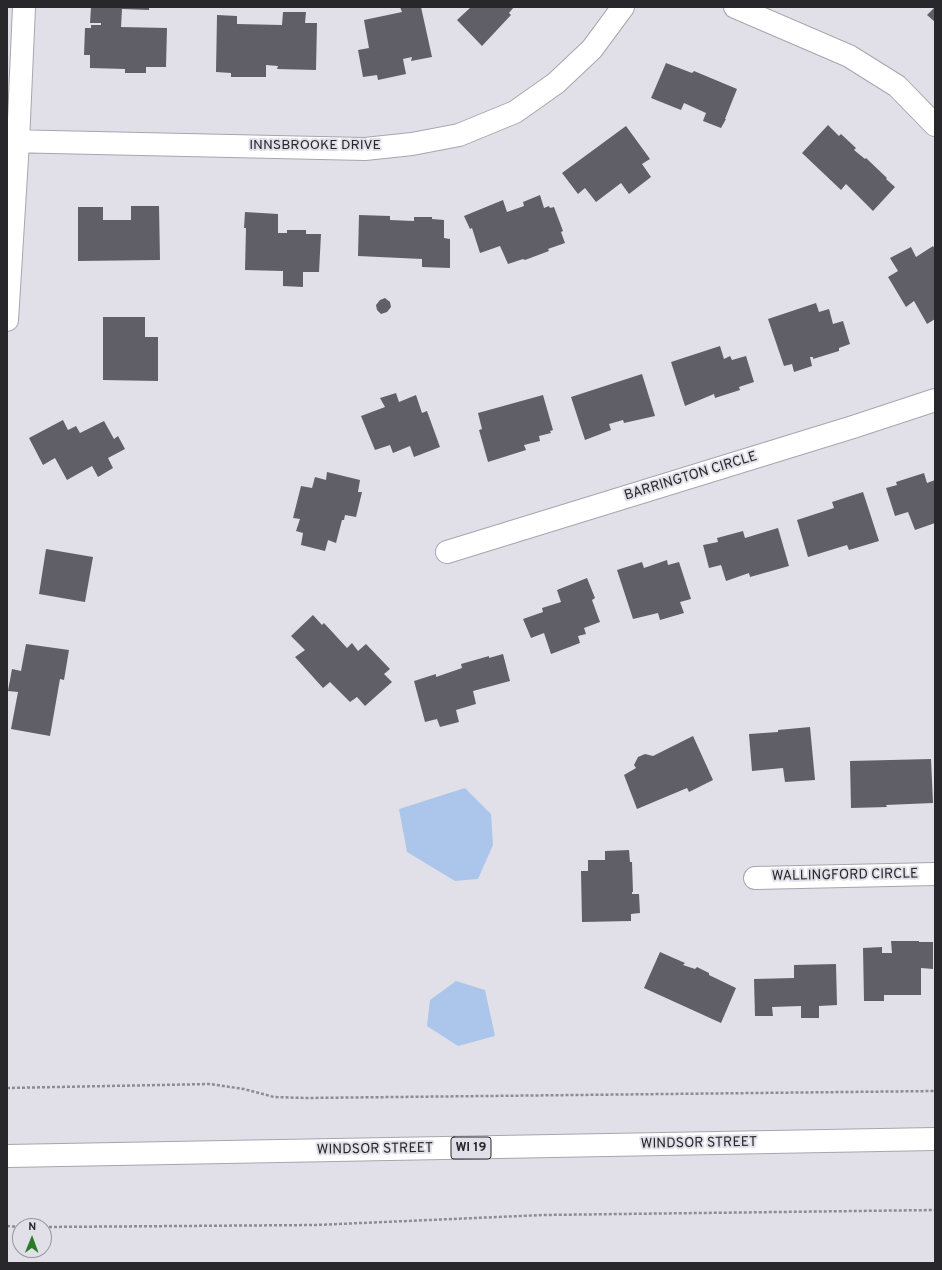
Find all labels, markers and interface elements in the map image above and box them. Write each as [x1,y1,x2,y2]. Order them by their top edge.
street label: INNSBROOKE DRIVE [249,138,381,154]
street label: BARRINGTON CIRCLE [623,449,759,505]
street label: WALLINGFORD CIRCLE [771,866,919,886]
street label: WINDSOR STREET [641,1135,757,1153]
road number: WI 19 [451,1137,491,1159]
street label: WINDSOR STREET [317,1141,433,1159]
north arrow [12,1218,52,1258]
text: N [28,1220,36,1234]

